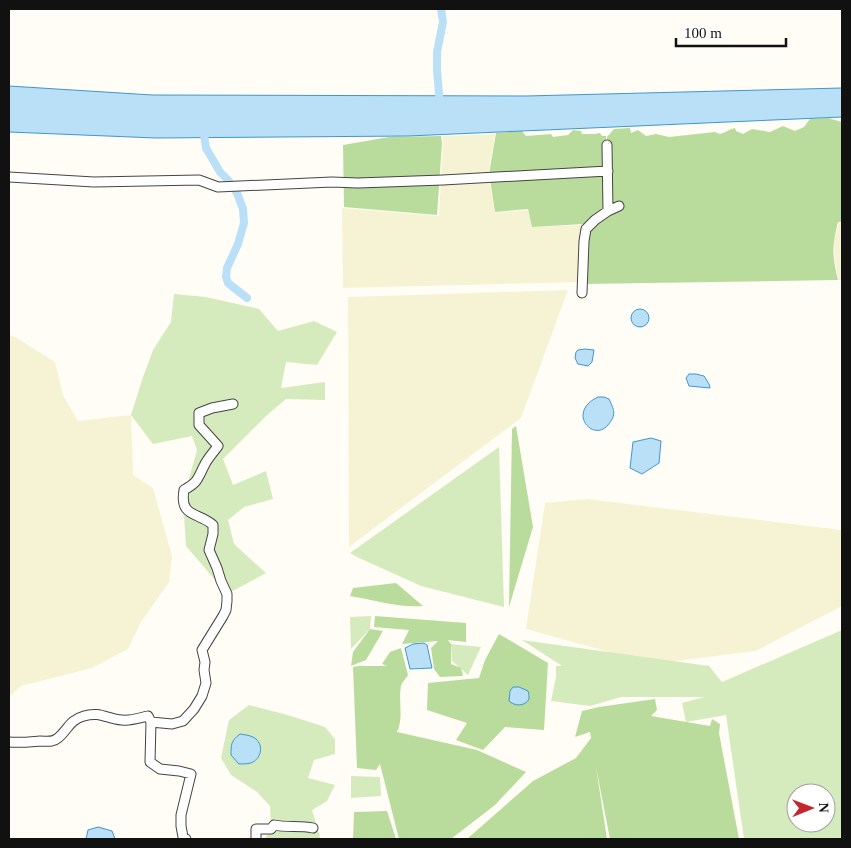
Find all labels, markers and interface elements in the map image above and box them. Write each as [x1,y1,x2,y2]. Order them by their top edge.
scale bar [676,15,786,47]
text: 100 m [684,25,722,41]
north arrow [786,783,836,833]
text: N [816,803,831,813]

